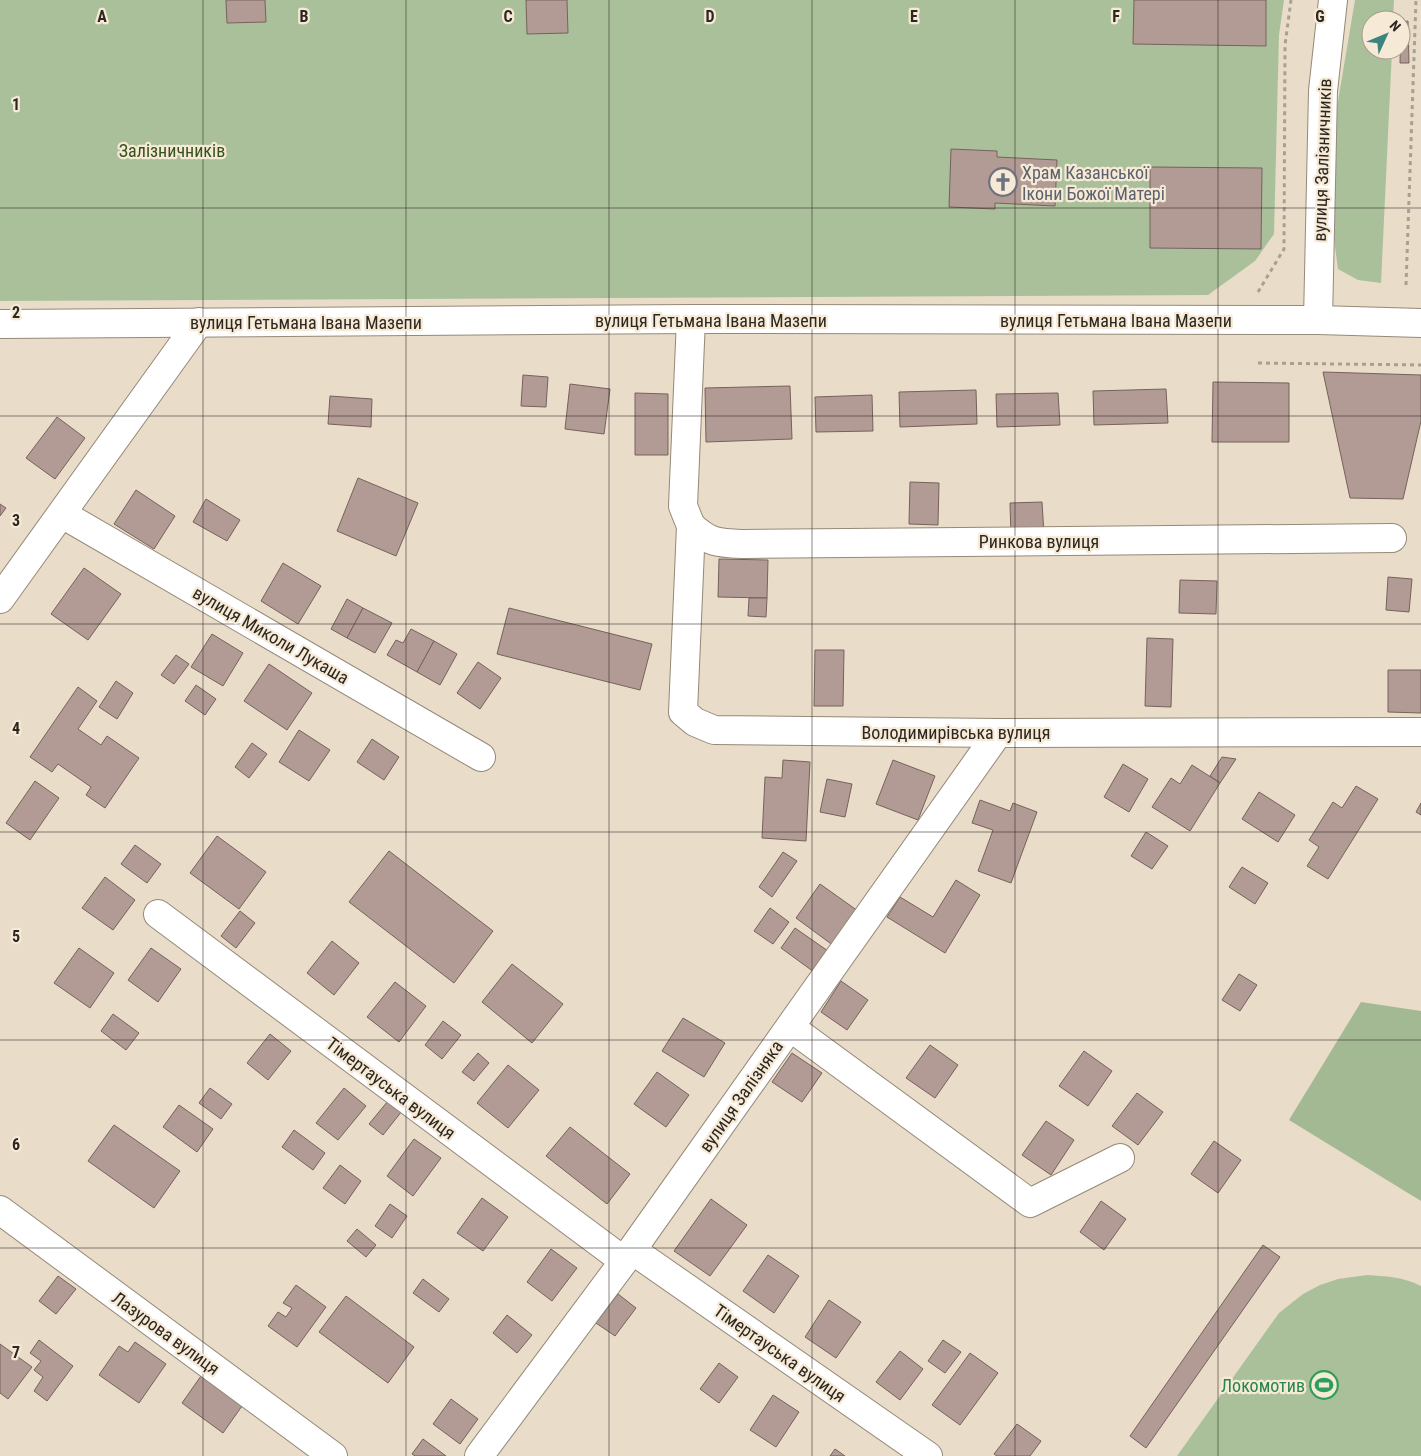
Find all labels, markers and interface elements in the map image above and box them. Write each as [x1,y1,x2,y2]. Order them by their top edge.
text: A [97,7,107,26]
text: B [300,7,309,26]
text: C [503,7,513,26]
text: D [705,7,715,26]
text: E [910,7,918,26]
text: F [1112,7,1120,26]
text: G [1315,7,1325,26]
north arrow [1361,10,1411,60]
text: N [1387,17,1404,35]
street label: вулиця Залізничників [1309,78,1335,242]
text: 1 [12,95,20,114]
park label: Залізничників [119,140,225,161]
place label: Храм Казанської Ікони Божої Матері [1022,162,1165,204]
church icon: Храм Казанської Ікони Божої Матері [988,167,1018,197]
text: 2 [12,303,20,322]
street label: вулиця Гетьмана Івана Мазепи [595,310,827,331]
street label: вулиця Гетьмана Івана Мазепи [1000,310,1232,331]
street label: вулиця Гетьмана Івана Мазепи [190,312,422,333]
text: 3 [12,511,20,530]
street label: Ринкова вулиця [979,531,1099,552]
street label: вулиця Миколи Лукаша [189,582,353,688]
text: 4 [12,719,20,738]
street label: Володимирівська вулиця [862,722,1051,743]
text: 5 [12,927,20,946]
street label: Тімертауська вулиця [322,1033,460,1143]
street label: вулиця Залізняка [695,1036,787,1156]
text: 6 [12,1135,20,1154]
street label: Лазурова вулиця [108,1287,224,1379]
street label: Тімертауська вулиця [710,1300,850,1406]
text: 7 [12,1343,20,1362]
sports icon: Локомотив [1309,1370,1339,1400]
place label: Локомотив [1221,1375,1305,1396]

